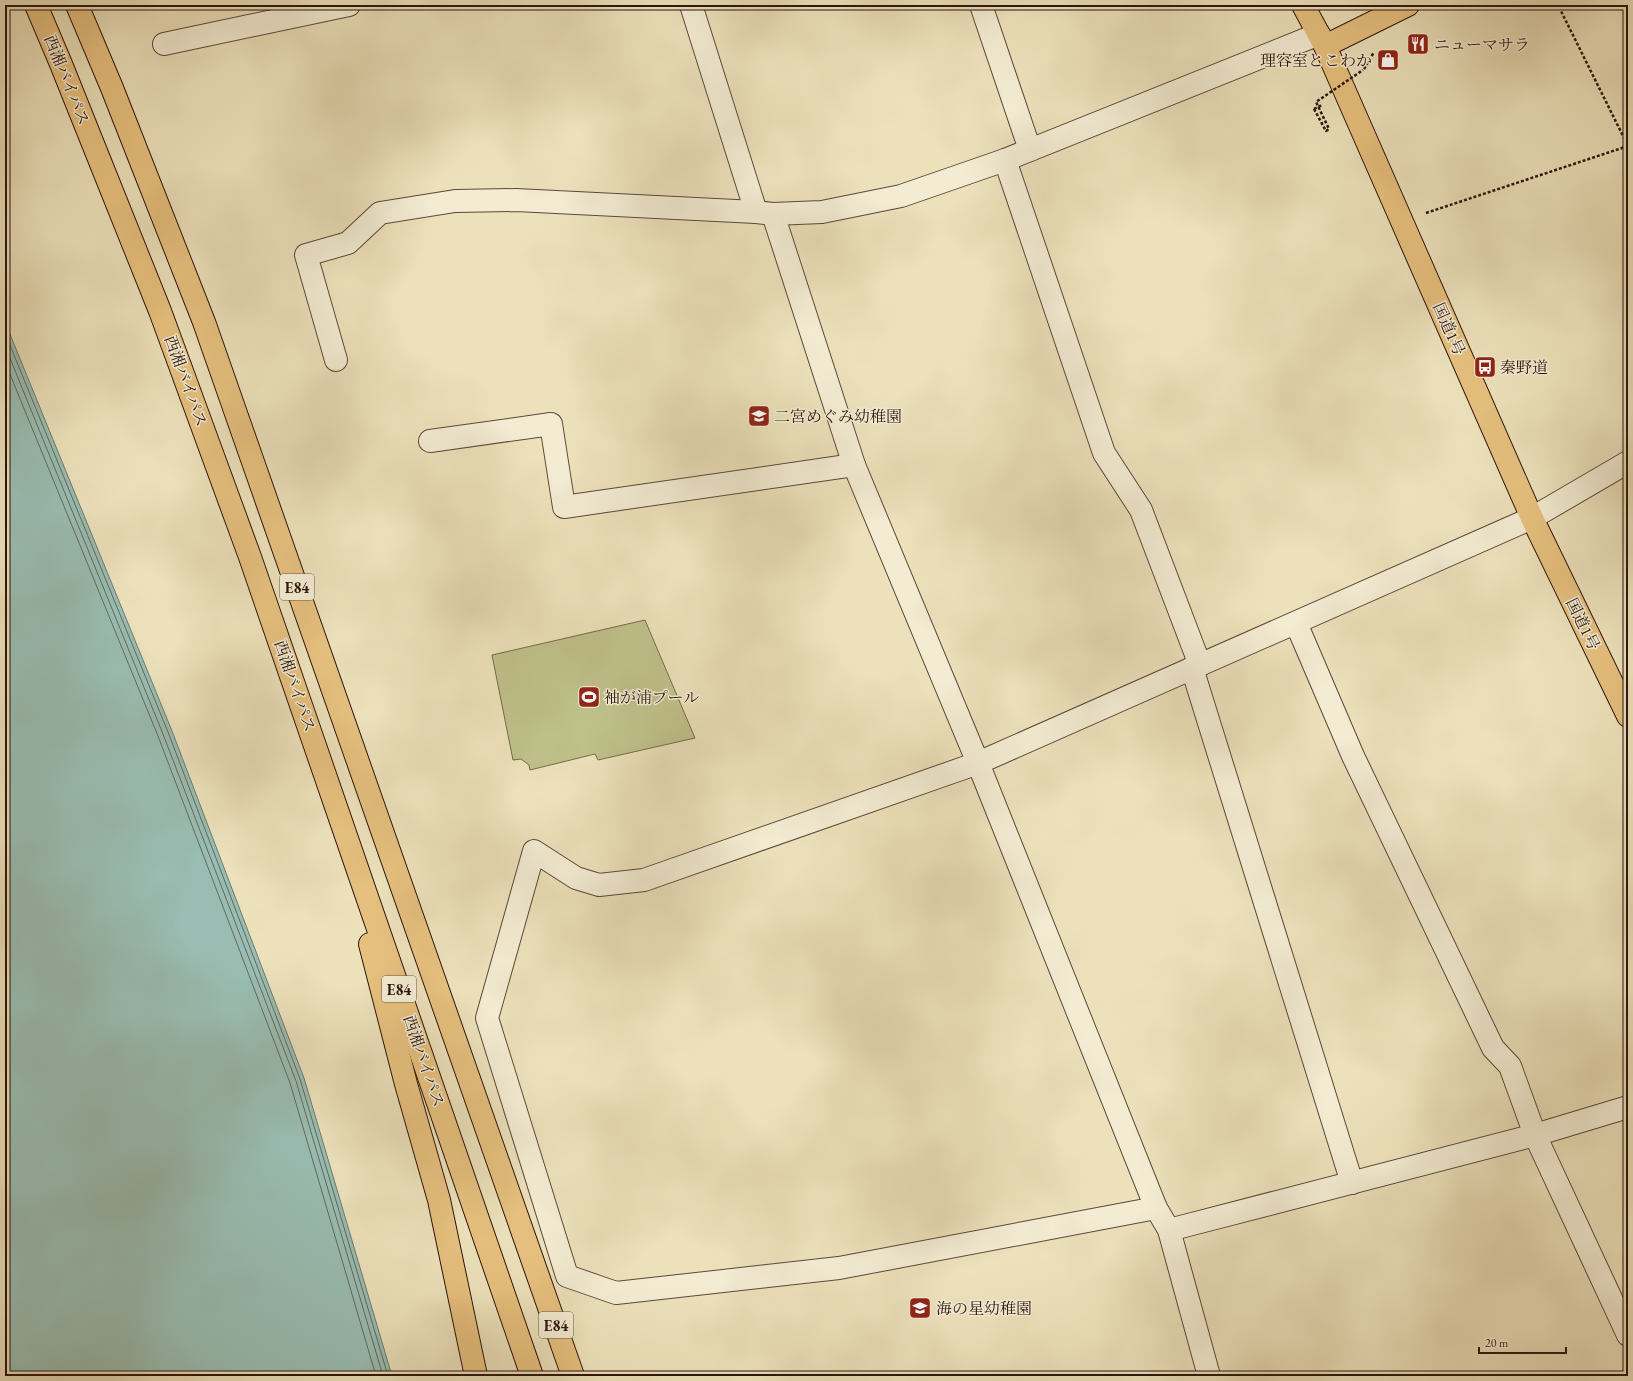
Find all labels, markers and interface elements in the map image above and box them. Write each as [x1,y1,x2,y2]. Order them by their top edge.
restaurant icon: ニューマサラ [1405,31,1431,57]
street label: 西湘バイパス [39,32,95,128]
place label: ニューマサラ [1434,34,1530,55]
shop icon: 理容室とこわか [1375,47,1401,73]
place label: 理容室とこわか [1260,50,1372,71]
street label: 国道1号 [1428,299,1470,359]
street label: 西湘バイパス [160,332,212,430]
bus stop icon: 秦野道 [1472,354,1498,380]
place label: 秦野道 [1500,357,1548,378]
school or university icon: 二宮めぐみ幼稚園 [746,403,772,429]
place label: 二宮めぐみ幼稚園 [774,406,902,427]
road number: E84 [280,574,314,600]
street label: 国道1号 [1561,594,1605,654]
street label: 西湘バイパス [269,637,321,735]
sports icon: 袖が浦プール [576,684,602,710]
place label: 袖が浦プール [604,687,699,708]
road number: E84 [382,976,416,1002]
street label: 西湘バイパス [398,1012,450,1110]
school or university icon: 海の星幼稚園 [907,1295,933,1321]
place label: 海の星幼稚園 [936,1298,1032,1319]
road number: E84 [539,1312,573,1338]
scale bar [1479,1329,1566,1355]
text: 20 m [1485,1335,1509,1351]

